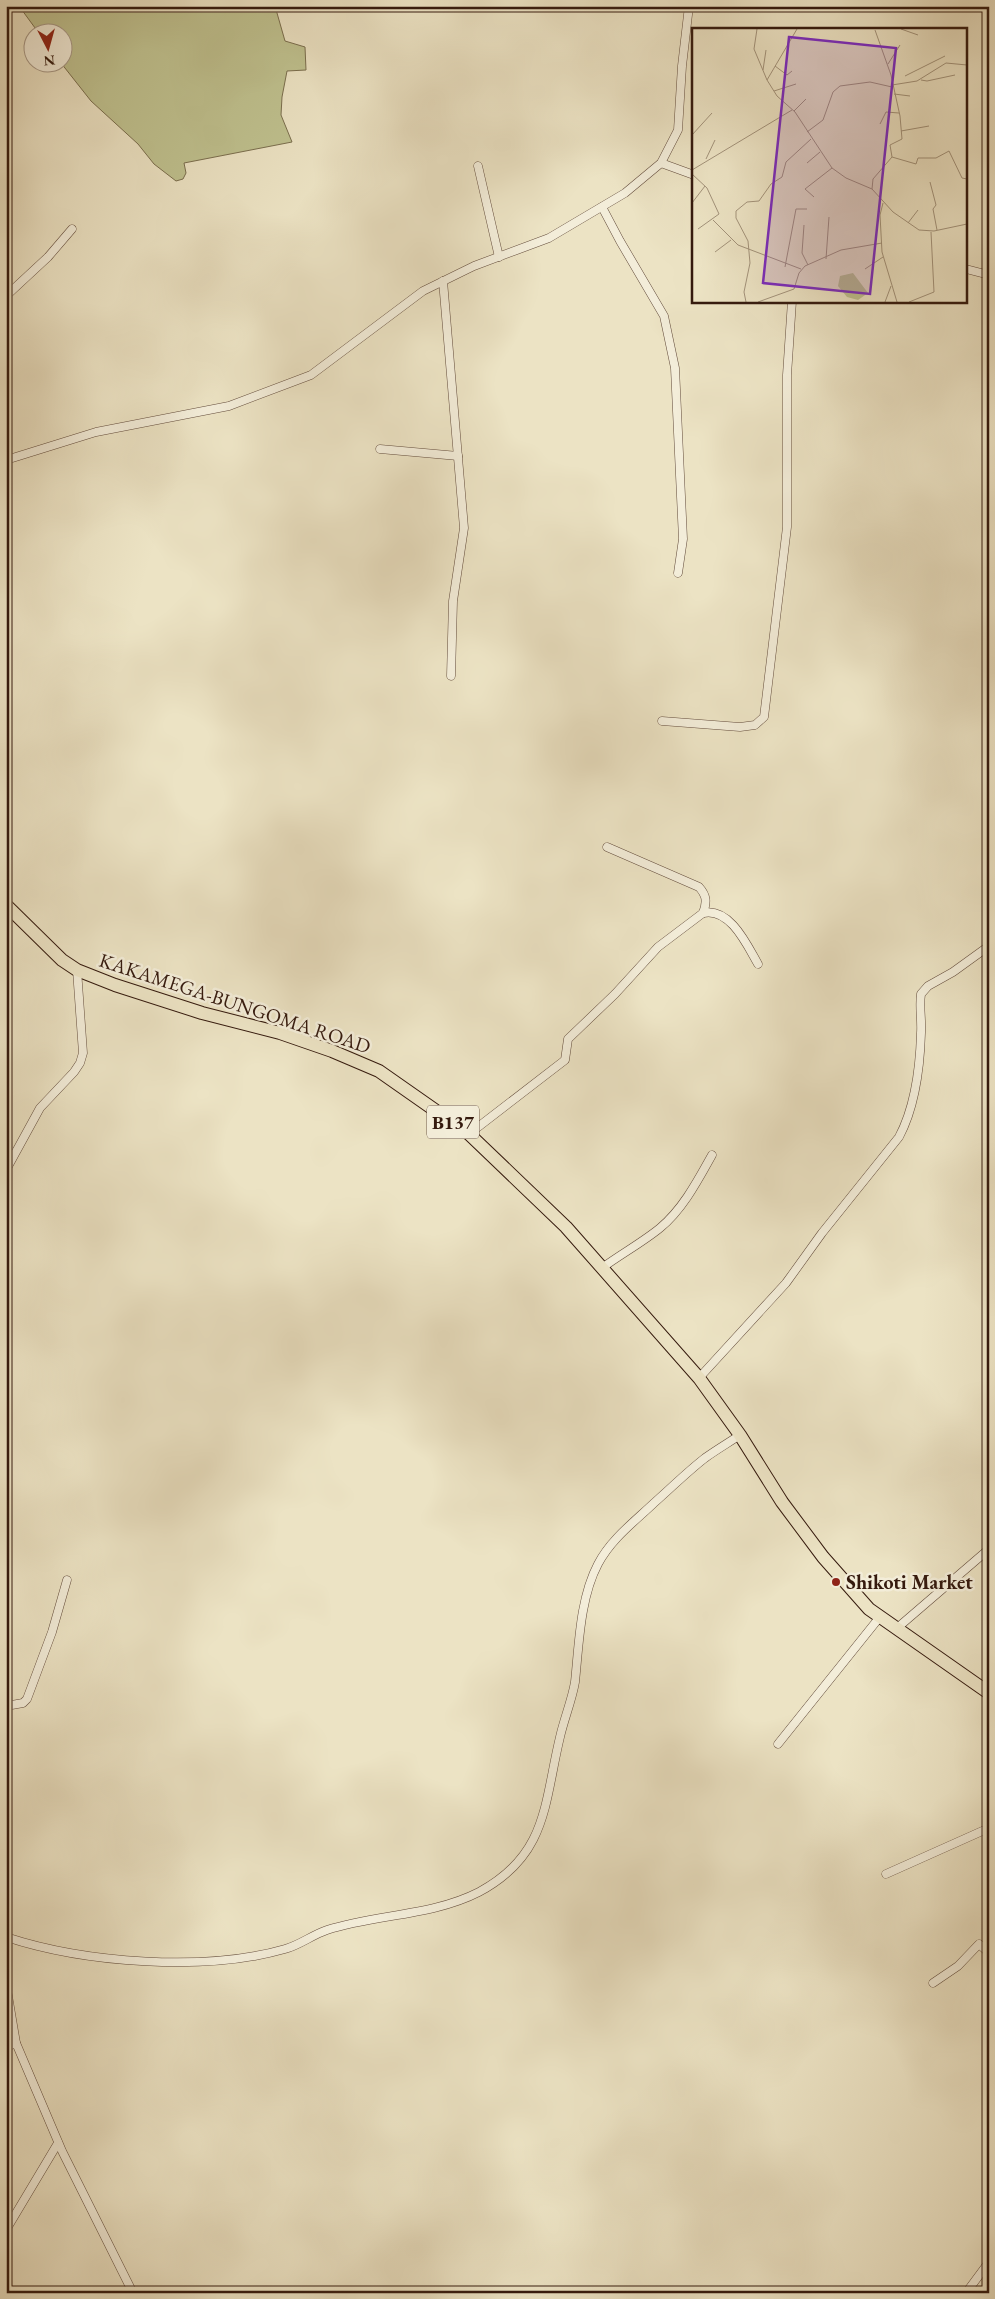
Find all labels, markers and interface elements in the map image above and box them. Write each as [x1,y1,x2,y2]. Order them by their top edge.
north arrow [22,22,72,72]
inset map [692,28,968,302]
text: N [42,51,56,71]
street label: KAKAMEGA-BUNGOMA ROAD [96,947,374,1059]
road number: B137 [427,1106,479,1138]
place label: Shikoti Market [846,1569,973,1595]
marker: Shikoti Market [830,1576,842,1588]

